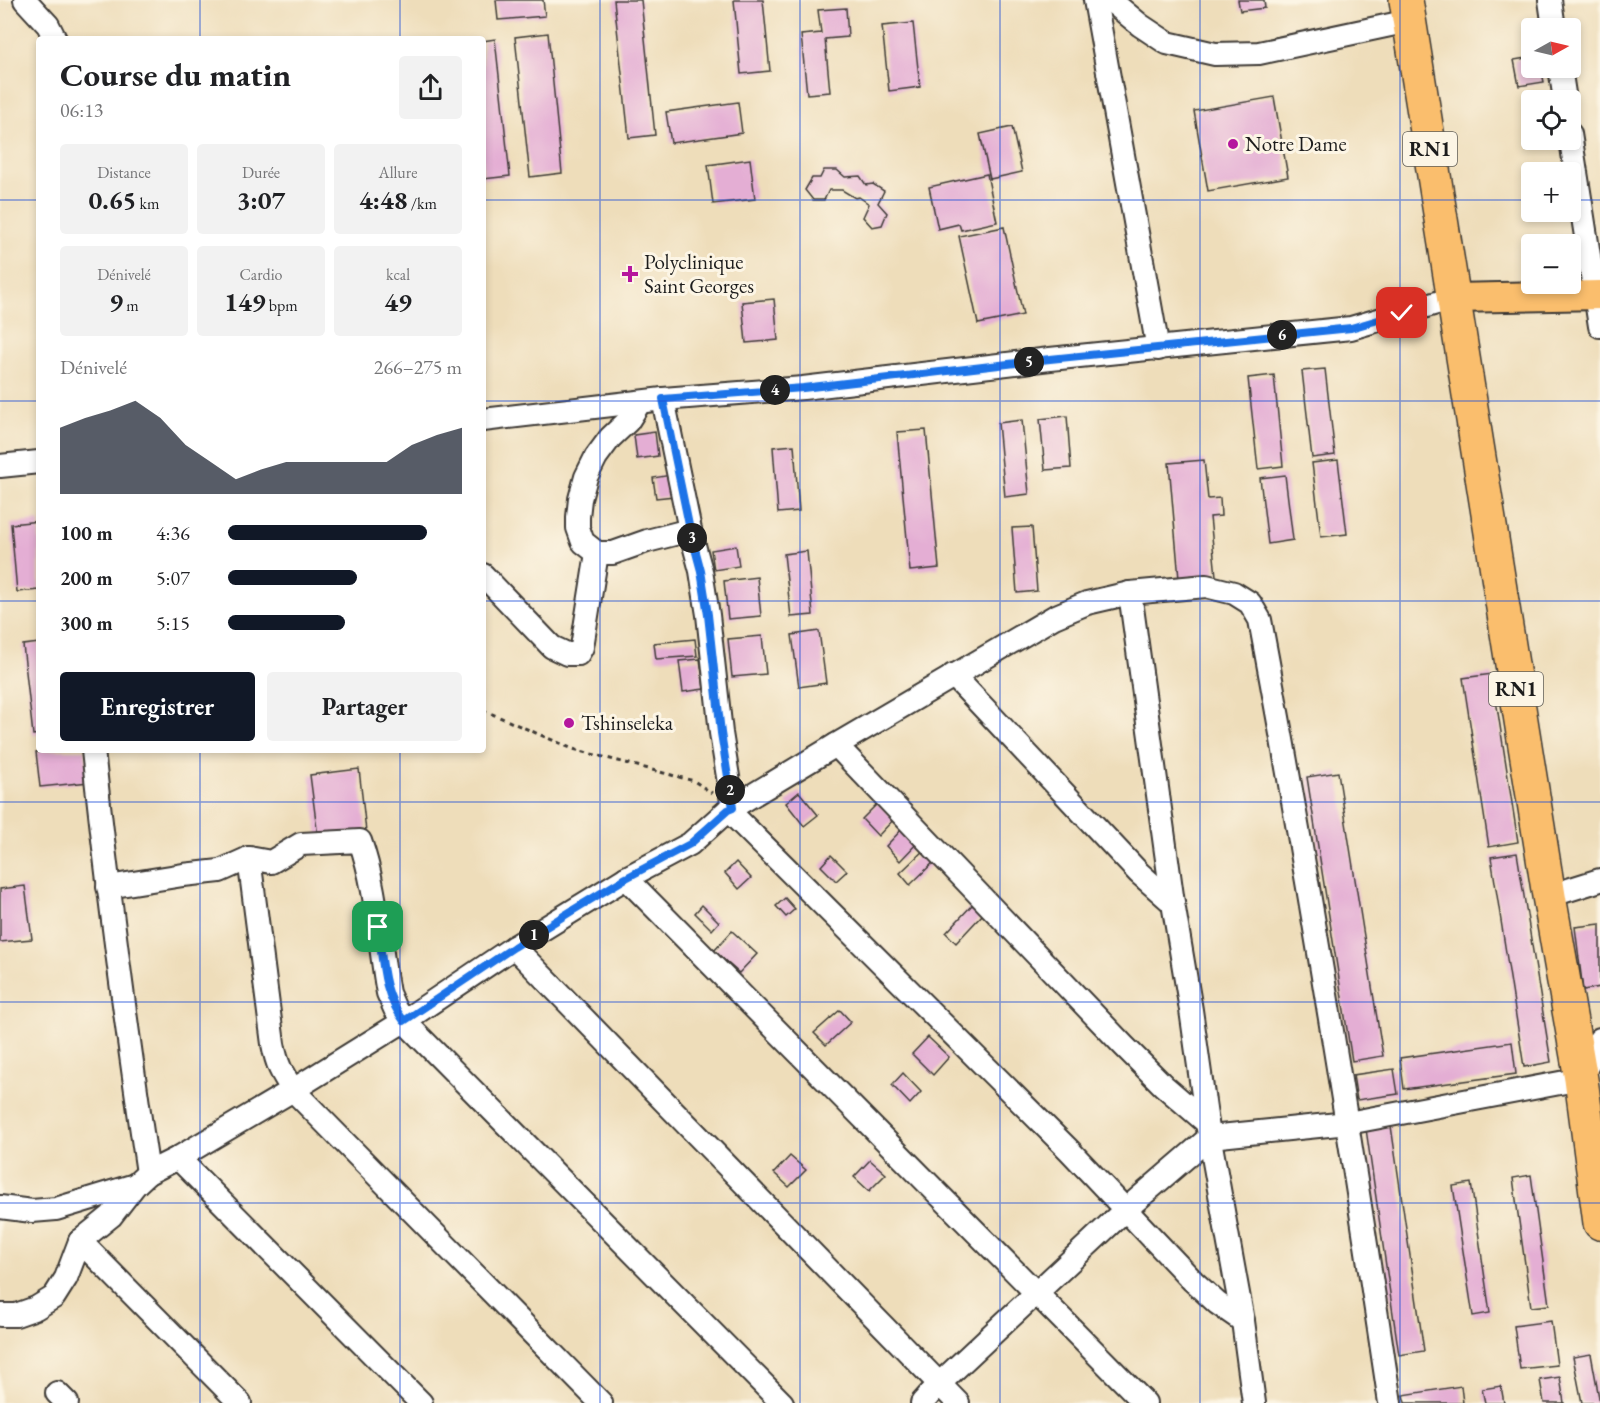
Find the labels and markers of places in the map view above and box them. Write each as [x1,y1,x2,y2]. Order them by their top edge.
place label: Notre Dame [1245,130,1347,157]
marker: Notre Dame [1226,137,1240,151]
place label: Polyclinique Saint Georges [644,248,754,299]
marker: Polyclinique Saint Georges [621,265,639,283]
pin [1376,287,1427,338]
pin: 6 [1267,320,1297,350]
pin: 5 [1014,347,1044,377]
pin: 4 [760,375,790,405]
pin: 3 [677,523,707,553]
place label: Tshinseleka [581,709,674,736]
marker: Tshinseleka [562,716,576,730]
pin: 2 [715,775,745,805]
pin [352,901,403,952]
pin: 1 [519,920,549,950]

